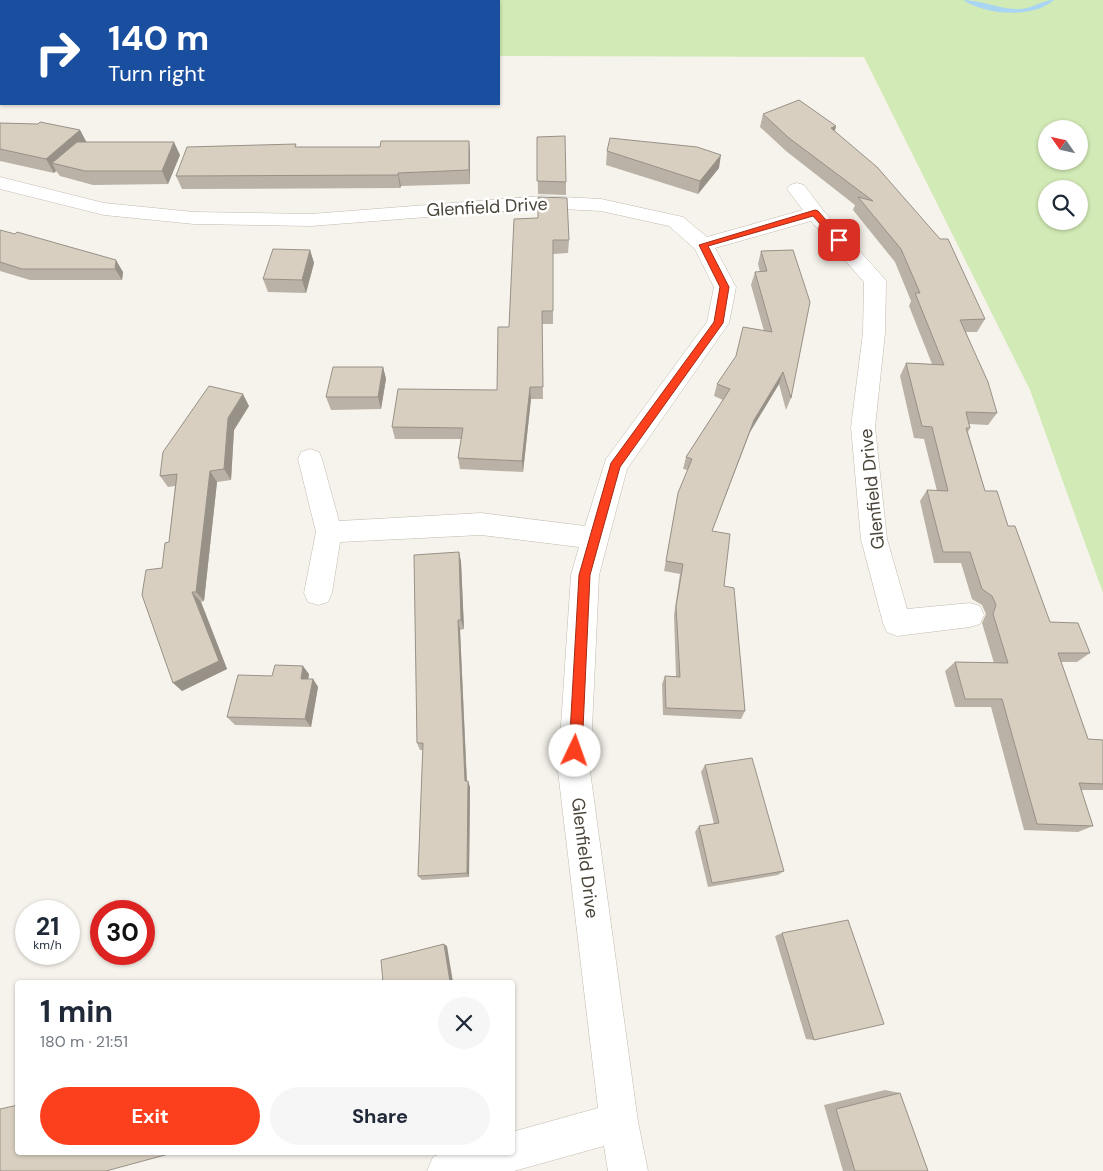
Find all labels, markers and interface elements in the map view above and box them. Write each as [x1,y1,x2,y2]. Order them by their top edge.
text: 140 m [108,15,209,61]
icon: right [25,20,90,85]
text: Turn right [108,59,205,88]
north arrow [1038,120,1088,170]
map controls [1038,120,1088,230]
button: search [1038,180,1088,230]
street label: Glenfield Drive [426,192,548,222]
pin [818,219,860,261]
icon: arrive [825,226,853,254]
street label: Glenfield Drive [854,427,890,551]
position arrow [548,724,600,776]
street label: Glenfield Drive [566,796,604,920]
speed limit sign: 30 [90,900,155,965]
text: 21 [36,910,59,943]
text: km/h [33,937,62,953]
text: 1 min [40,992,113,1031]
button: close [438,997,490,1049]
text: 180 m · 21:51 [40,1031,128,1052]
button: Exit [40,1087,260,1145]
button: Share [270,1087,490,1145]

